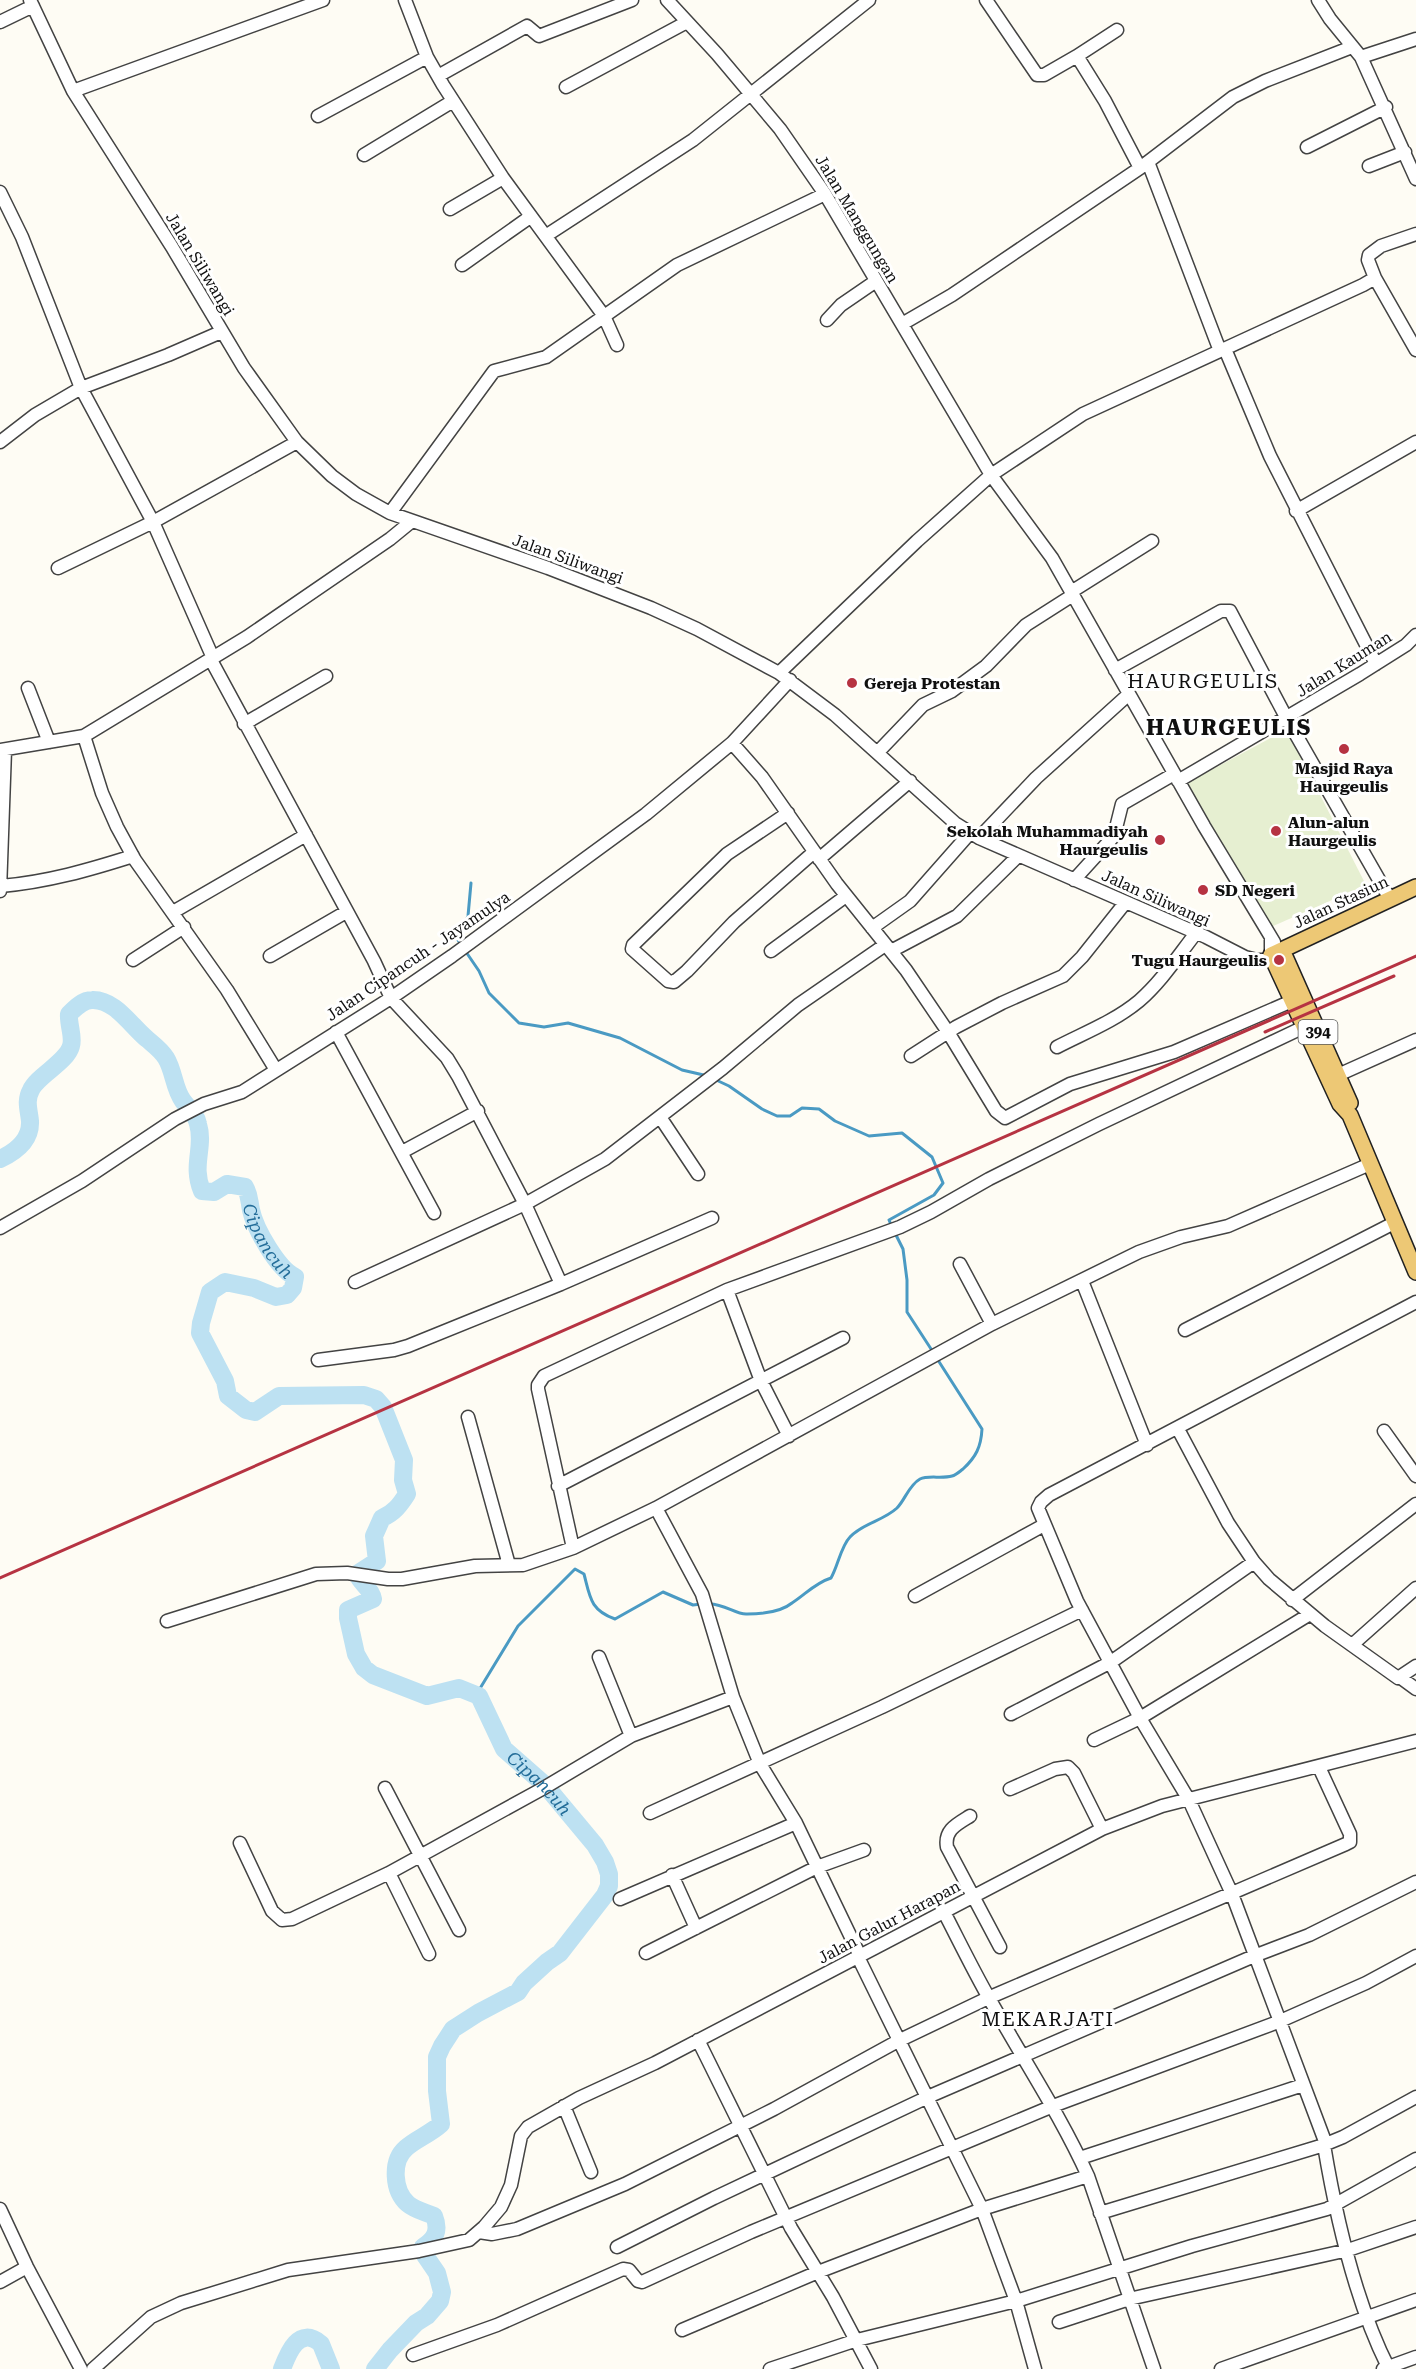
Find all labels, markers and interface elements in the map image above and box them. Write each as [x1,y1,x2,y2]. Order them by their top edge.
street label: Jalan Manggungan [811,152,903,286]
street label: Jalan Siliwangi [162,209,238,319]
street label: Jalan Siliwangi [510,530,626,588]
street label: Jalan Kauman [1293,627,1395,701]
district label: HAURGEULIS [1127,669,1279,693]
place label: Gereja Protestan [864,674,1001,693]
marker: Gereja Protestan [845,676,859,690]
district label: HAURGEULIS [1146,715,1312,740]
marker: Masjid Raya Haurgeulis [1337,742,1351,756]
place label: Masjid Raya Haurgeulis [1295,759,1394,796]
place label: Alun-alun Haurgeulis [1288,813,1377,850]
place label: Sekolah Muhammadiyah Haurgeulis [947,822,1148,859]
marker: Alun-alun Haurgeulis [1269,824,1283,838]
marker: Sekolah Muhammadiyah Haurgeulis [1153,833,1167,847]
street label: Jalan Siliwangi [1099,866,1213,930]
street label: Jalan Stasiun [1290,872,1392,932]
place label: SD Negeri [1215,881,1296,900]
marker: SD Negeri [1196,883,1210,897]
street label: Jalan Cipancuh - Jayamulya [322,887,514,1025]
place label: Tugu Haurgeulis [1132,951,1267,970]
marker: Tugu Haurgeulis [1272,953,1286,967]
road number: 394 [1298,1020,1338,1044]
water label: Cipancuh [239,1202,298,1282]
water label: Cipancuh [503,1746,576,1820]
street label: Jalan Galur Harapan [815,1876,963,1968]
district label: MEKARJATI [981,2007,1115,2031]

